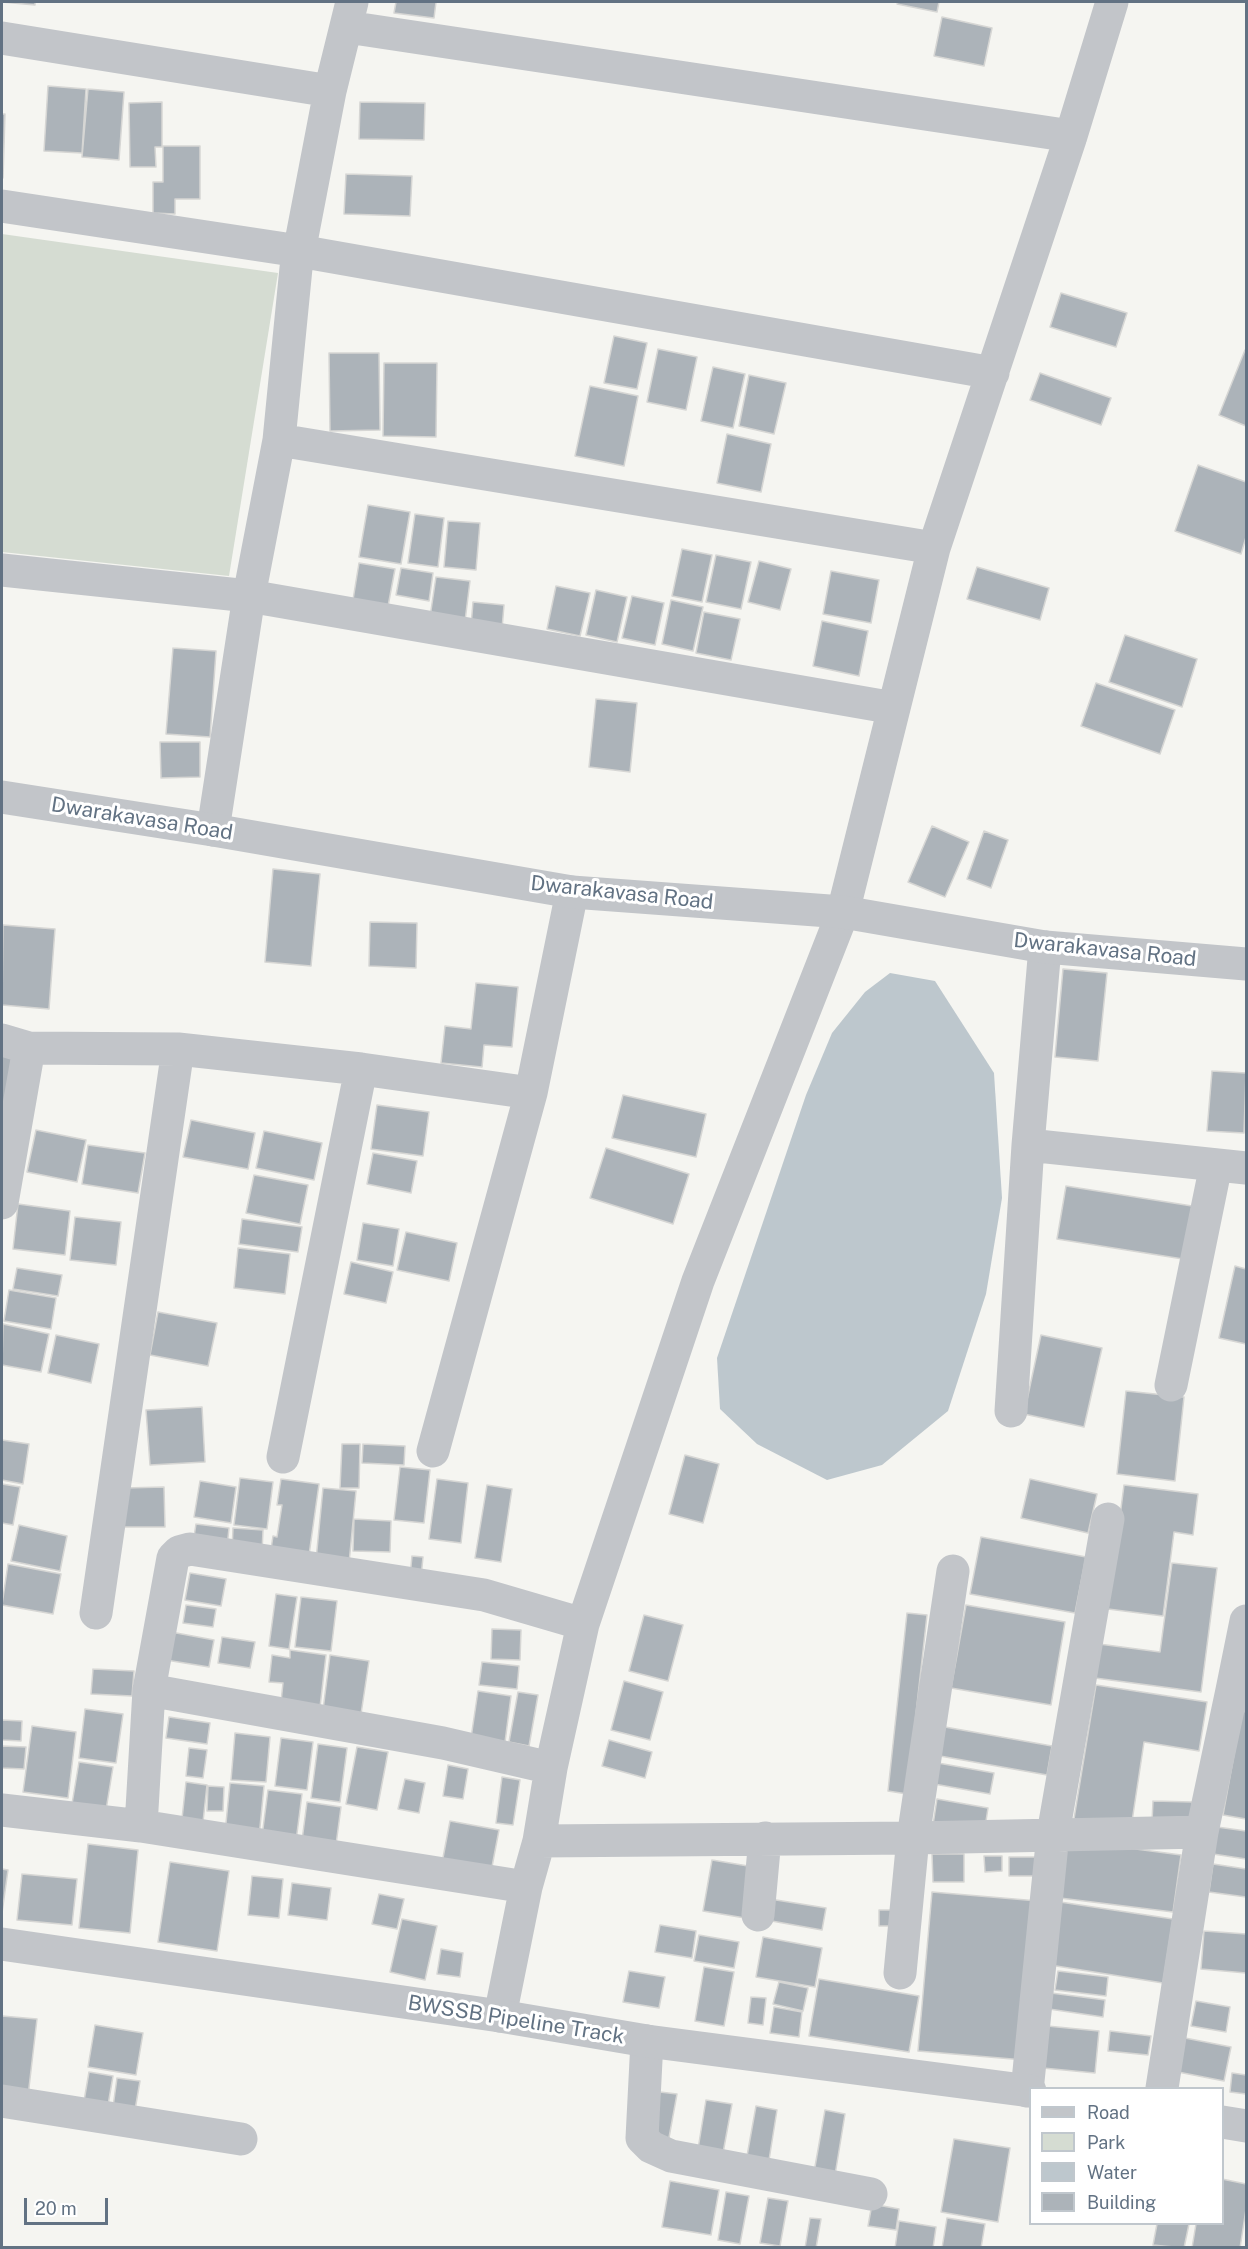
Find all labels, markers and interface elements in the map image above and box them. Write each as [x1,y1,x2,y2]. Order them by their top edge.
street label: Dwarakavasa Road [49,792,235,846]
street label: Dwarakavasa Road [529,871,715,915]
street label: Dwarakavasa Road [1012,928,1198,972]
street label: BWSSB Pipeline Track [406,1990,626,2050]
legend [1029,2087,1224,2225]
text: Road [1087,2102,1130,2123]
text: Park [1087,2132,1125,2153]
text: Water [1087,2162,1137,2183]
scale bar [27,2186,111,2224]
text: Building [1087,2192,1156,2213]
text: 20 m [35,2198,77,2219]

